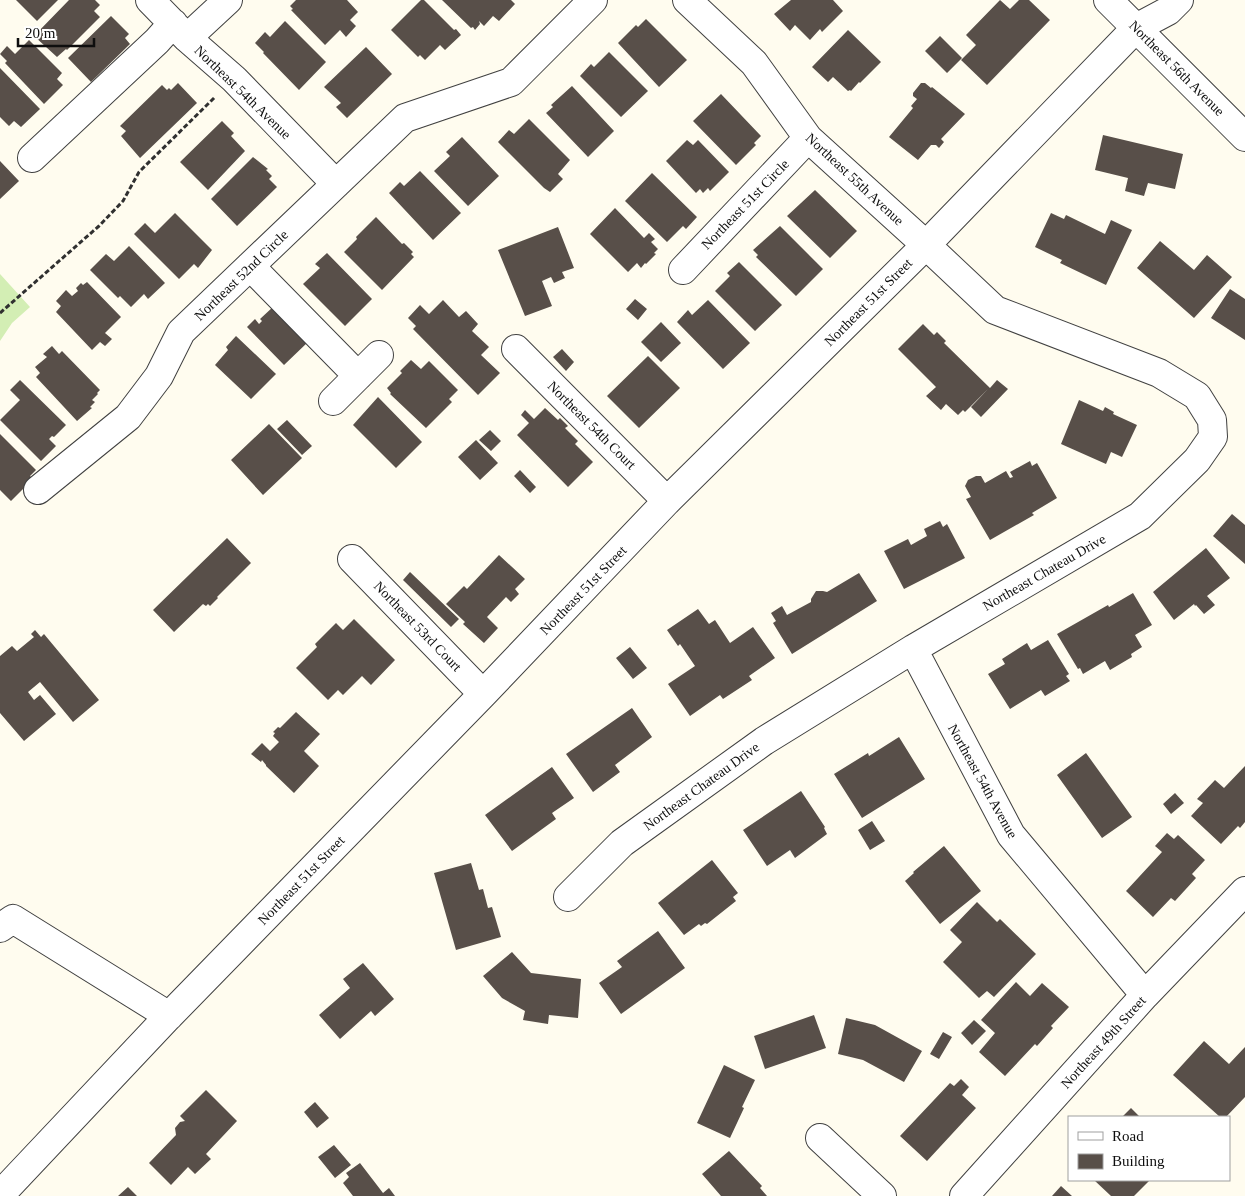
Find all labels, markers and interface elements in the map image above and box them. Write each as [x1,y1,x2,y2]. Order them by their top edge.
scale bar [18,15,94,47]
street label: Northeast 56th Avenue [1126,18,1227,119]
text: 20 m [25,25,56,41]
street label: Northeast 54th Avenue [191,42,294,142]
street label: Northeast 55th Avenue [803,130,907,229]
street label: Northeast 51st Circle [699,156,792,252]
street label: Northeast 52nd Circle [192,227,291,324]
street label: Northeast 51st Street [822,255,915,349]
street label: Northeast 54th Court [545,378,639,473]
street label: Northeast Chateau Drive [980,531,1108,614]
street label: Northeast 51st Street [537,543,630,638]
street label: Northeast 53rd Court [371,578,464,674]
street label: Northeast 54th Avenue [945,722,1020,841]
street label: Northeast Chateau Drive [641,739,762,833]
street label: Northeast 51st Street [255,833,348,928]
street label: Northeast 49th Street [1058,993,1149,1092]
legend [1068,1116,1230,1181]
text: Road [1112,1128,1144,1144]
text: Building [1112,1153,1165,1169]

